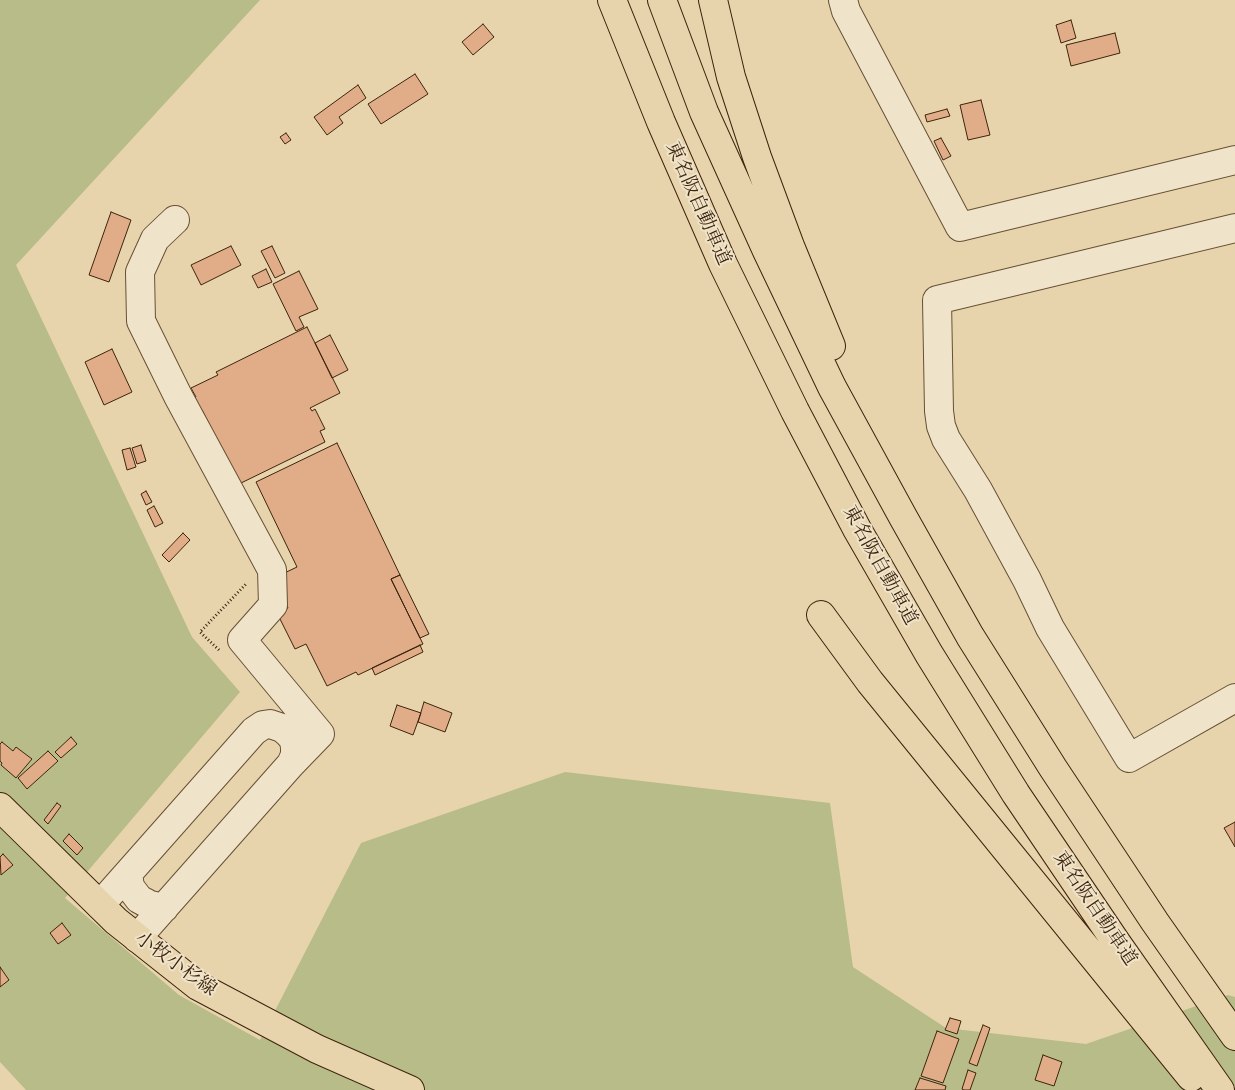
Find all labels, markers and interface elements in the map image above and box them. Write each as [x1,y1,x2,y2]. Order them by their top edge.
street label: 東名阪自動車道 [660,139,734,269]
street label: 東名阪自動車道 [837,502,921,630]
street label: 東名阪自動車道 [1047,847,1141,971]
street label: 小牧小杉線 [130,928,220,1002]

